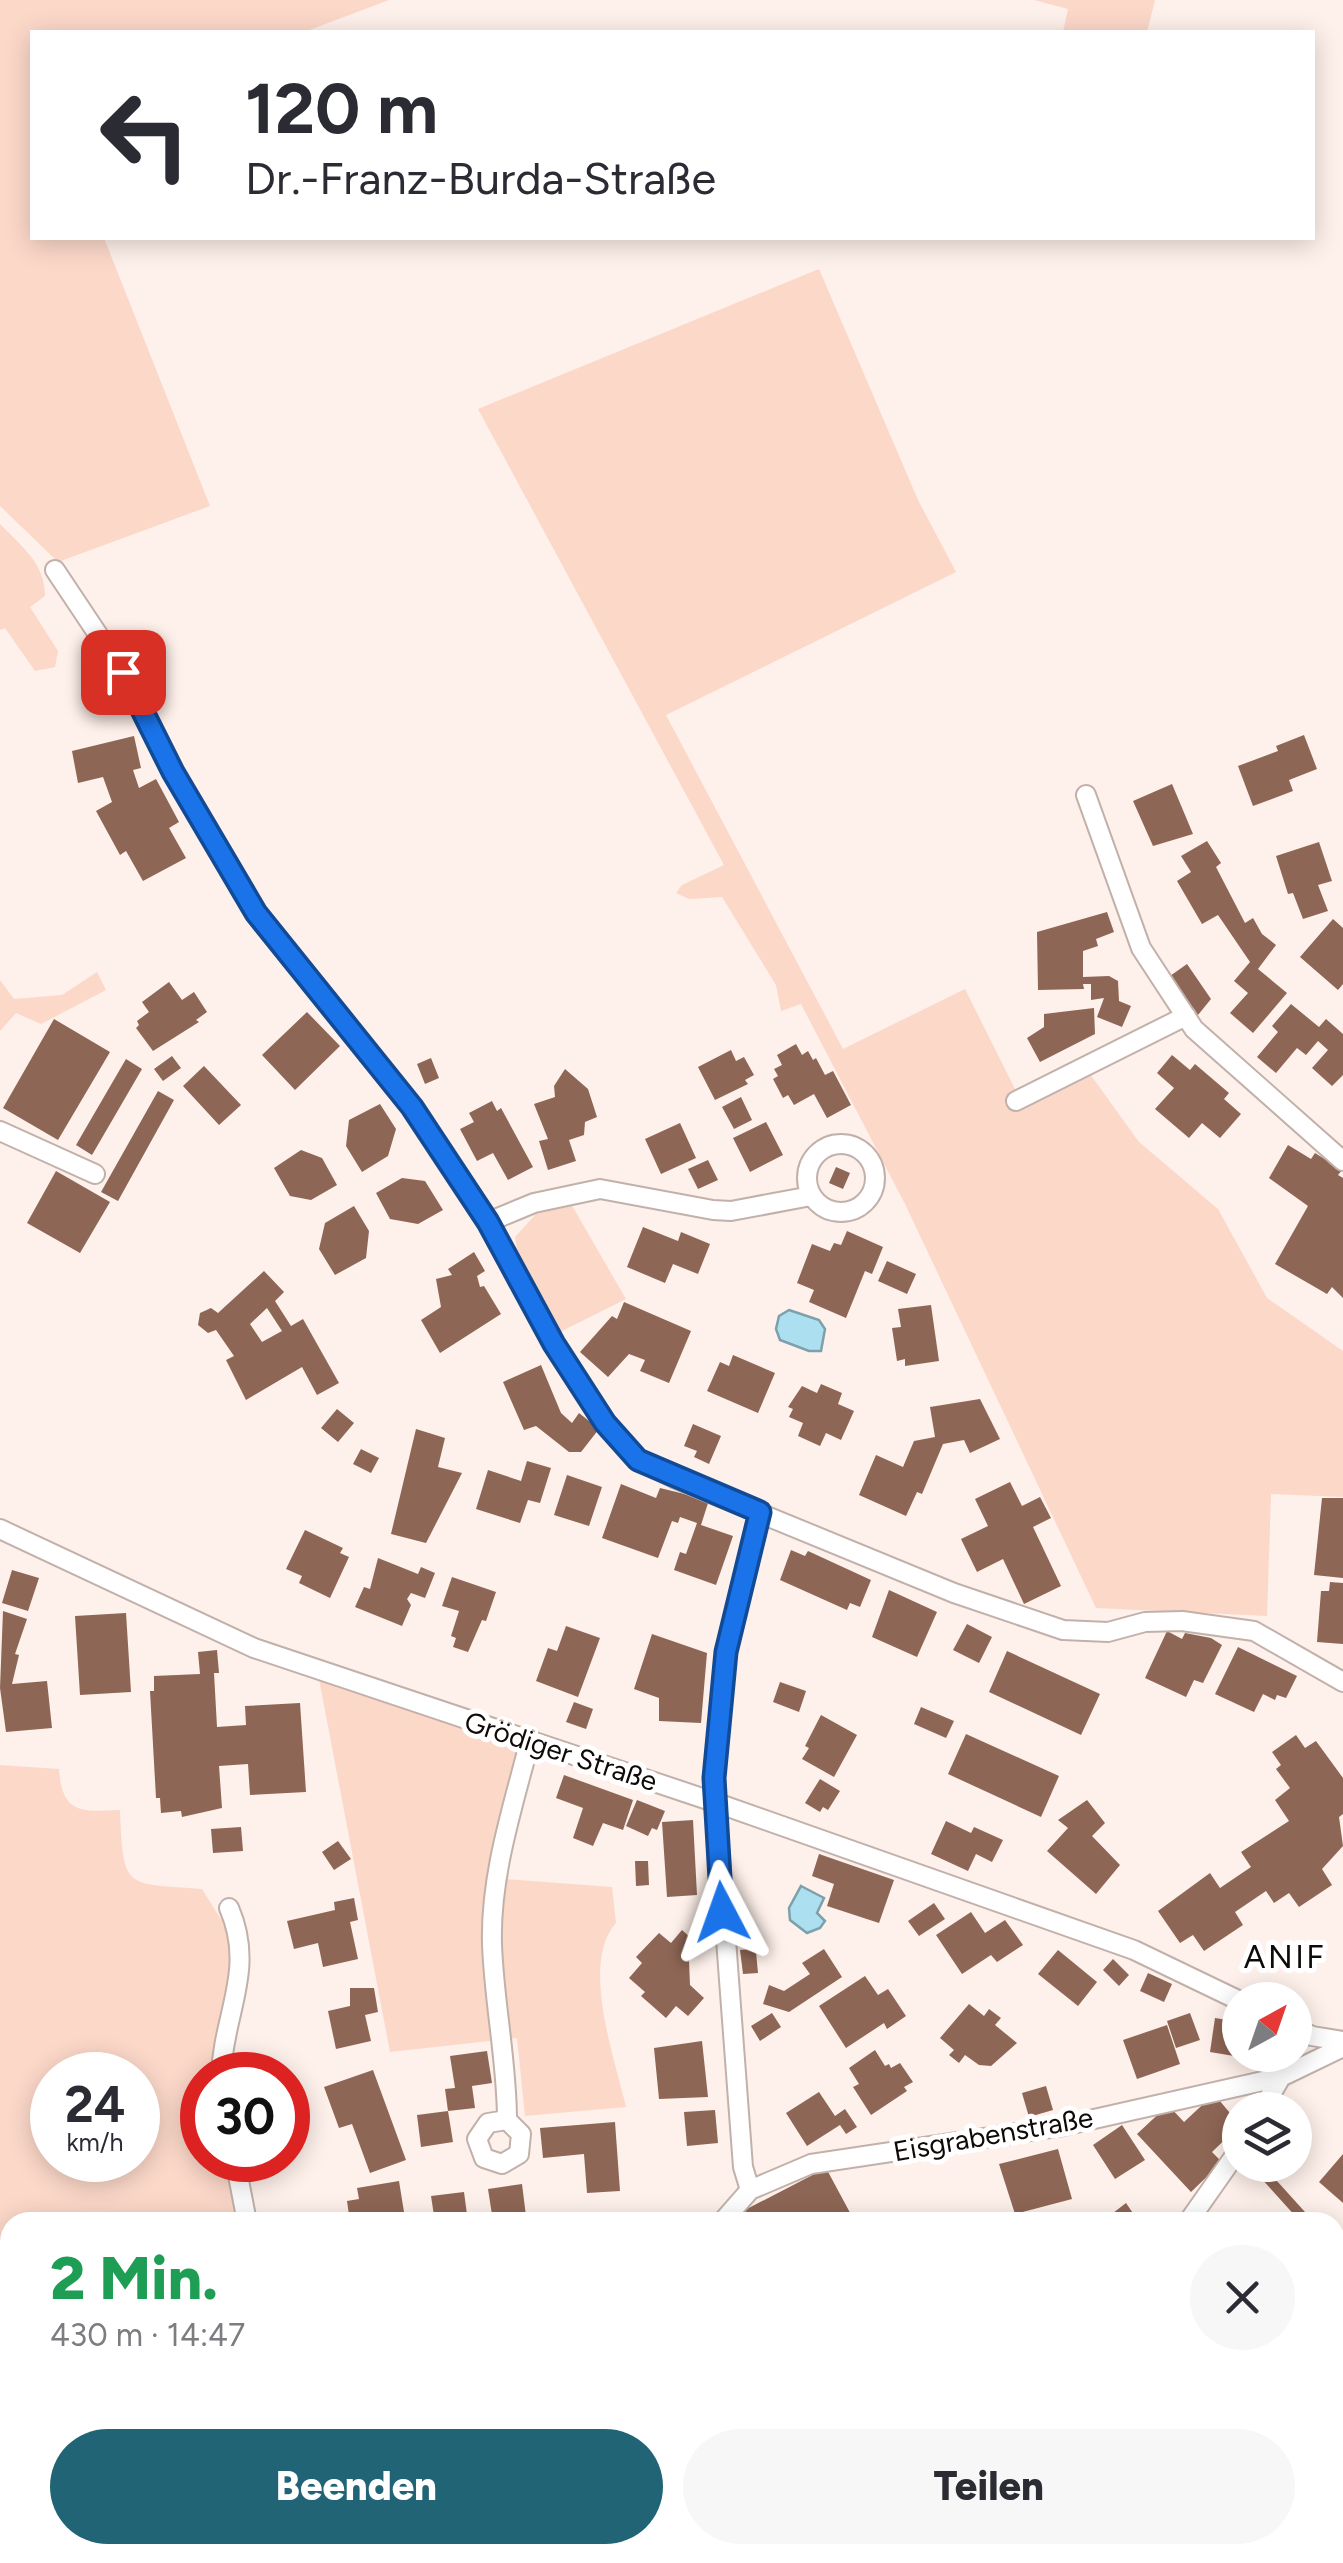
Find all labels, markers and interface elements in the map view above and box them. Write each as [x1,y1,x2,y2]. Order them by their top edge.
text: 120 m [245,66,438,151]
icon: left [80,70,210,200]
text: Dr.-Franz-Burda-Straße [245,151,716,205]
pin [81,630,166,715]
icon: arrive [96,645,151,700]
street label: Grödiger Straße [460,1704,662,1798]
position arrow [670,1860,774,1964]
district label: ANIF [1244,1938,1326,1976]
north arrow [1222,1982,1312,2072]
map controls [1222,1982,1312,2182]
speed limit sign: 30 [180,2052,310,2182]
text: 24 [65,2074,125,2135]
button: layers [1222,2092,1312,2182]
street label: Eisgrabenstraße [891,2100,1095,2168]
text: km/h [66,2127,124,2157]
text: 2 Min. [50,2242,218,2314]
button: close [1190,2245,1295,2350]
text: 430 m · 14:47 [50,2316,245,2354]
button: Beenden [50,2429,663,2544]
button: Teilen [683,2429,1295,2544]

